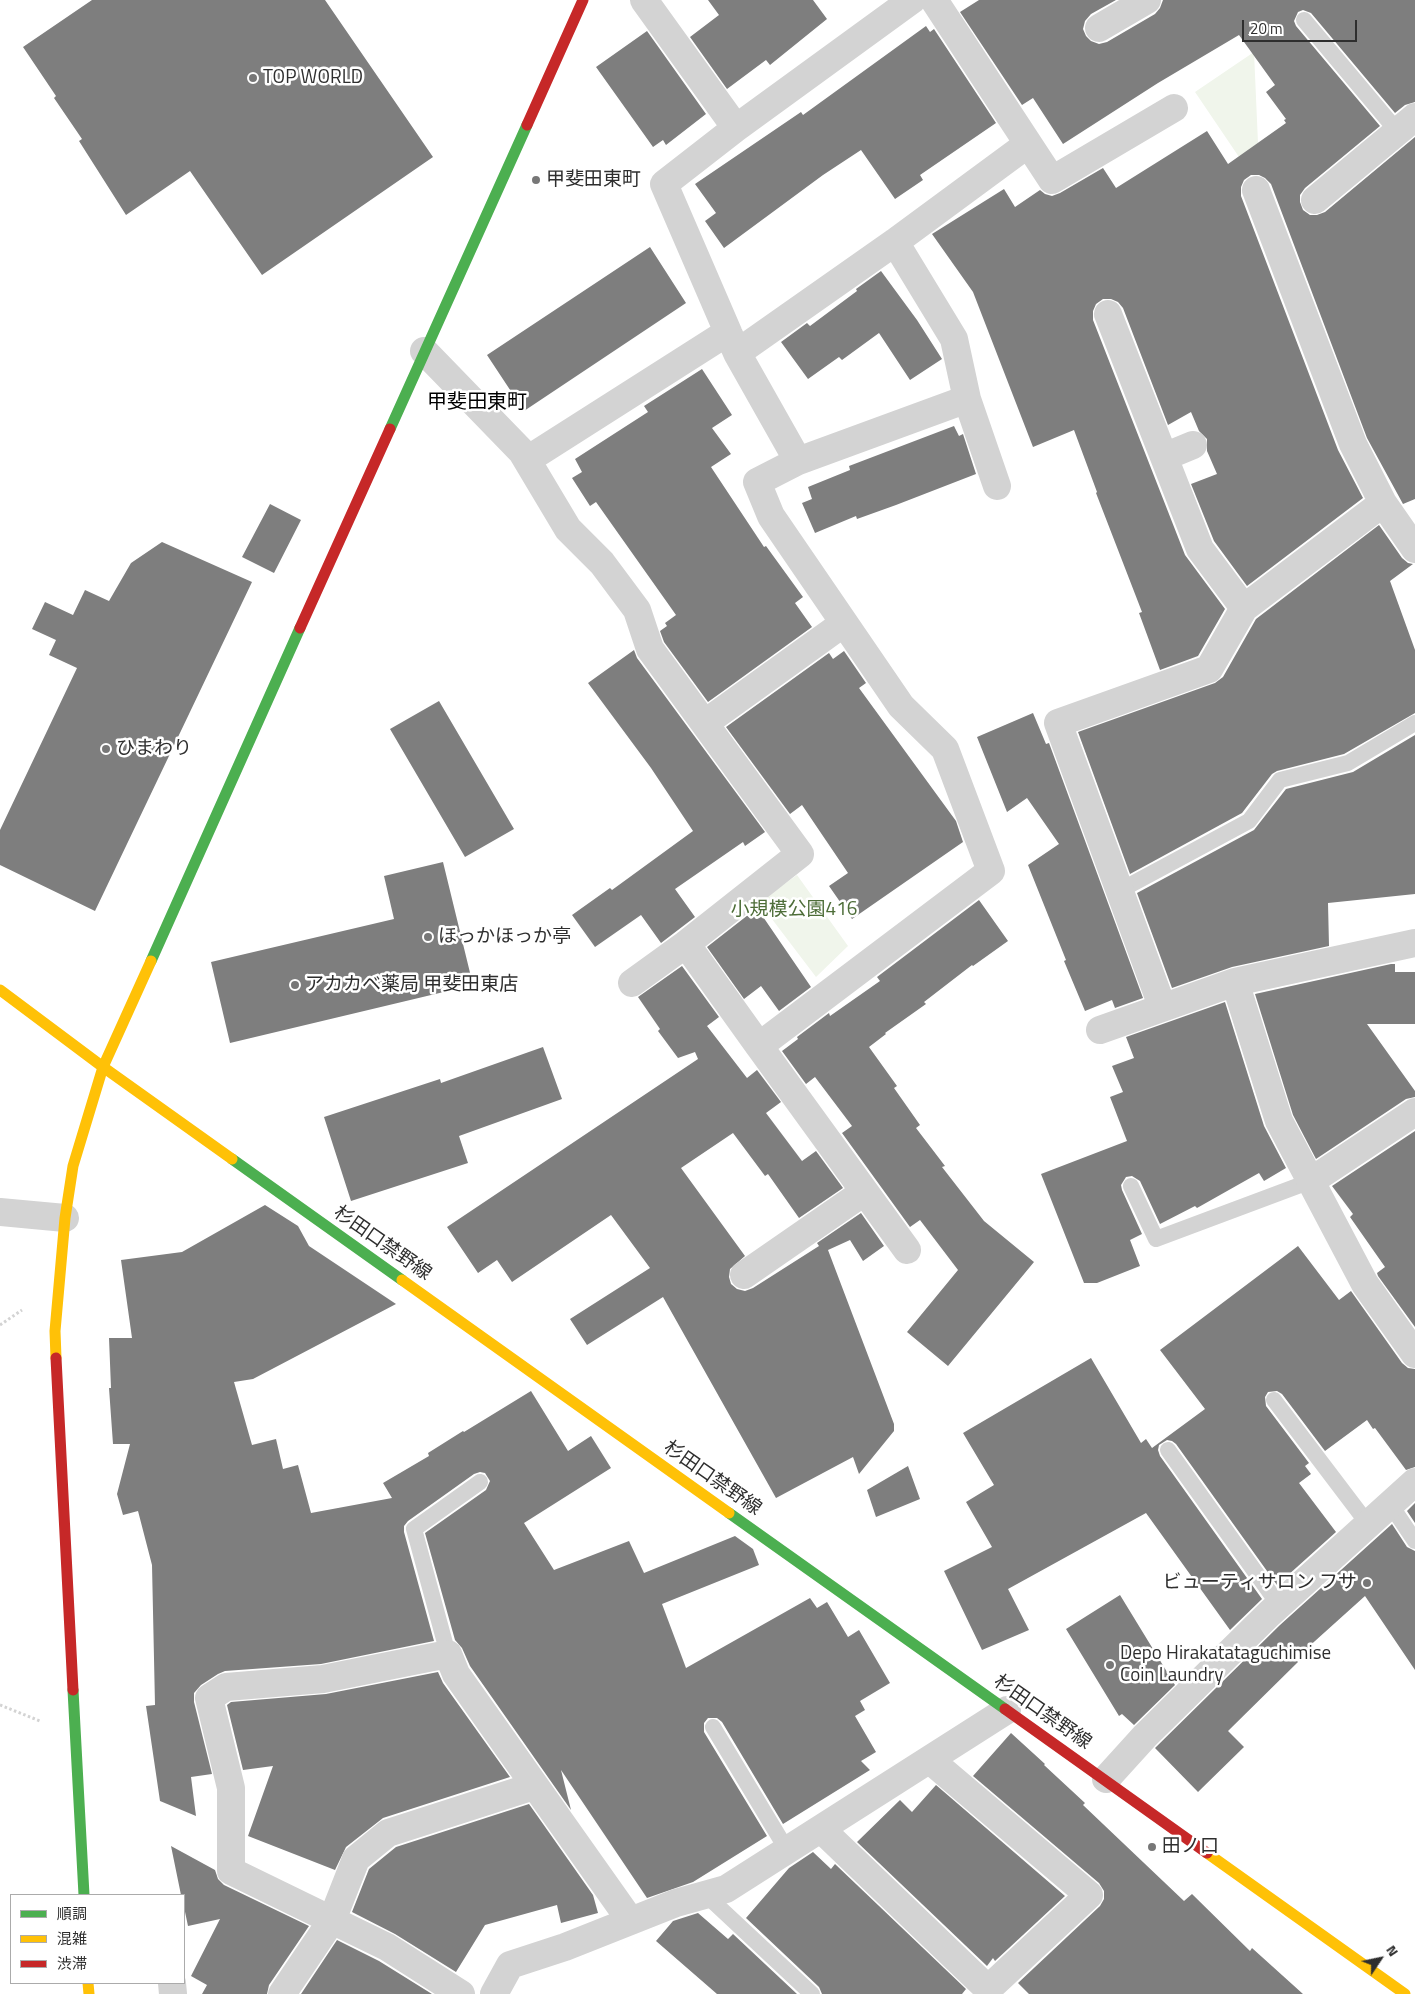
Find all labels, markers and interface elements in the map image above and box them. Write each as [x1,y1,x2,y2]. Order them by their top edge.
scale bar [1245,10,1360,42]
text: 20 m [1250,17,1283,40]
place label: TOP WORLD [263,67,363,89]
marker: TOP WORLD [247,72,259,84]
place label: 甲斐田東町 [546,169,641,191]
marker: 甲斐田東町 [530,174,542,186]
district label: 甲斐田東町 [427,391,527,415]
place label: ひまわり [116,738,192,760]
marker: ひまわり [100,743,112,755]
park label: 小規模公園416 [731,899,857,921]
place label: ほっかほっか亭 [438,926,571,948]
marker: ほっかほっか亭 [422,931,434,943]
place label: アカカベ薬局 甲斐田東店 [305,974,518,996]
marker: アカカベ薬局 甲斐田東店 [289,979,301,991]
street label: 杉田口禁野線 [329,1202,435,1286]
street label: 杉田口禁野線 [659,1437,765,1521]
place label: ビューティサロン フサ [1163,1572,1357,1594]
marker: ビューティサロン フサ [1361,1577,1373,1589]
place label: Depo Hirakatataguchimise Coin Laundry [1120,1643,1331,1687]
marker: Depo Hirakatataguchimise Coin Laundry [1104,1659,1116,1671]
street label: 杉田口禁野線 [989,1671,1095,1755]
place label: 田ノ口 [1162,1836,1219,1858]
marker: 田ノ口 [1146,1841,1158,1853]
legend [10,1894,185,1984]
text: 順調 [57,1902,87,1925]
text: 混雑 [57,1927,87,1950]
north arrow [1355,1934,1405,1984]
text: N [1381,1940,1404,1960]
text: 渋滞 [57,1952,87,1975]

